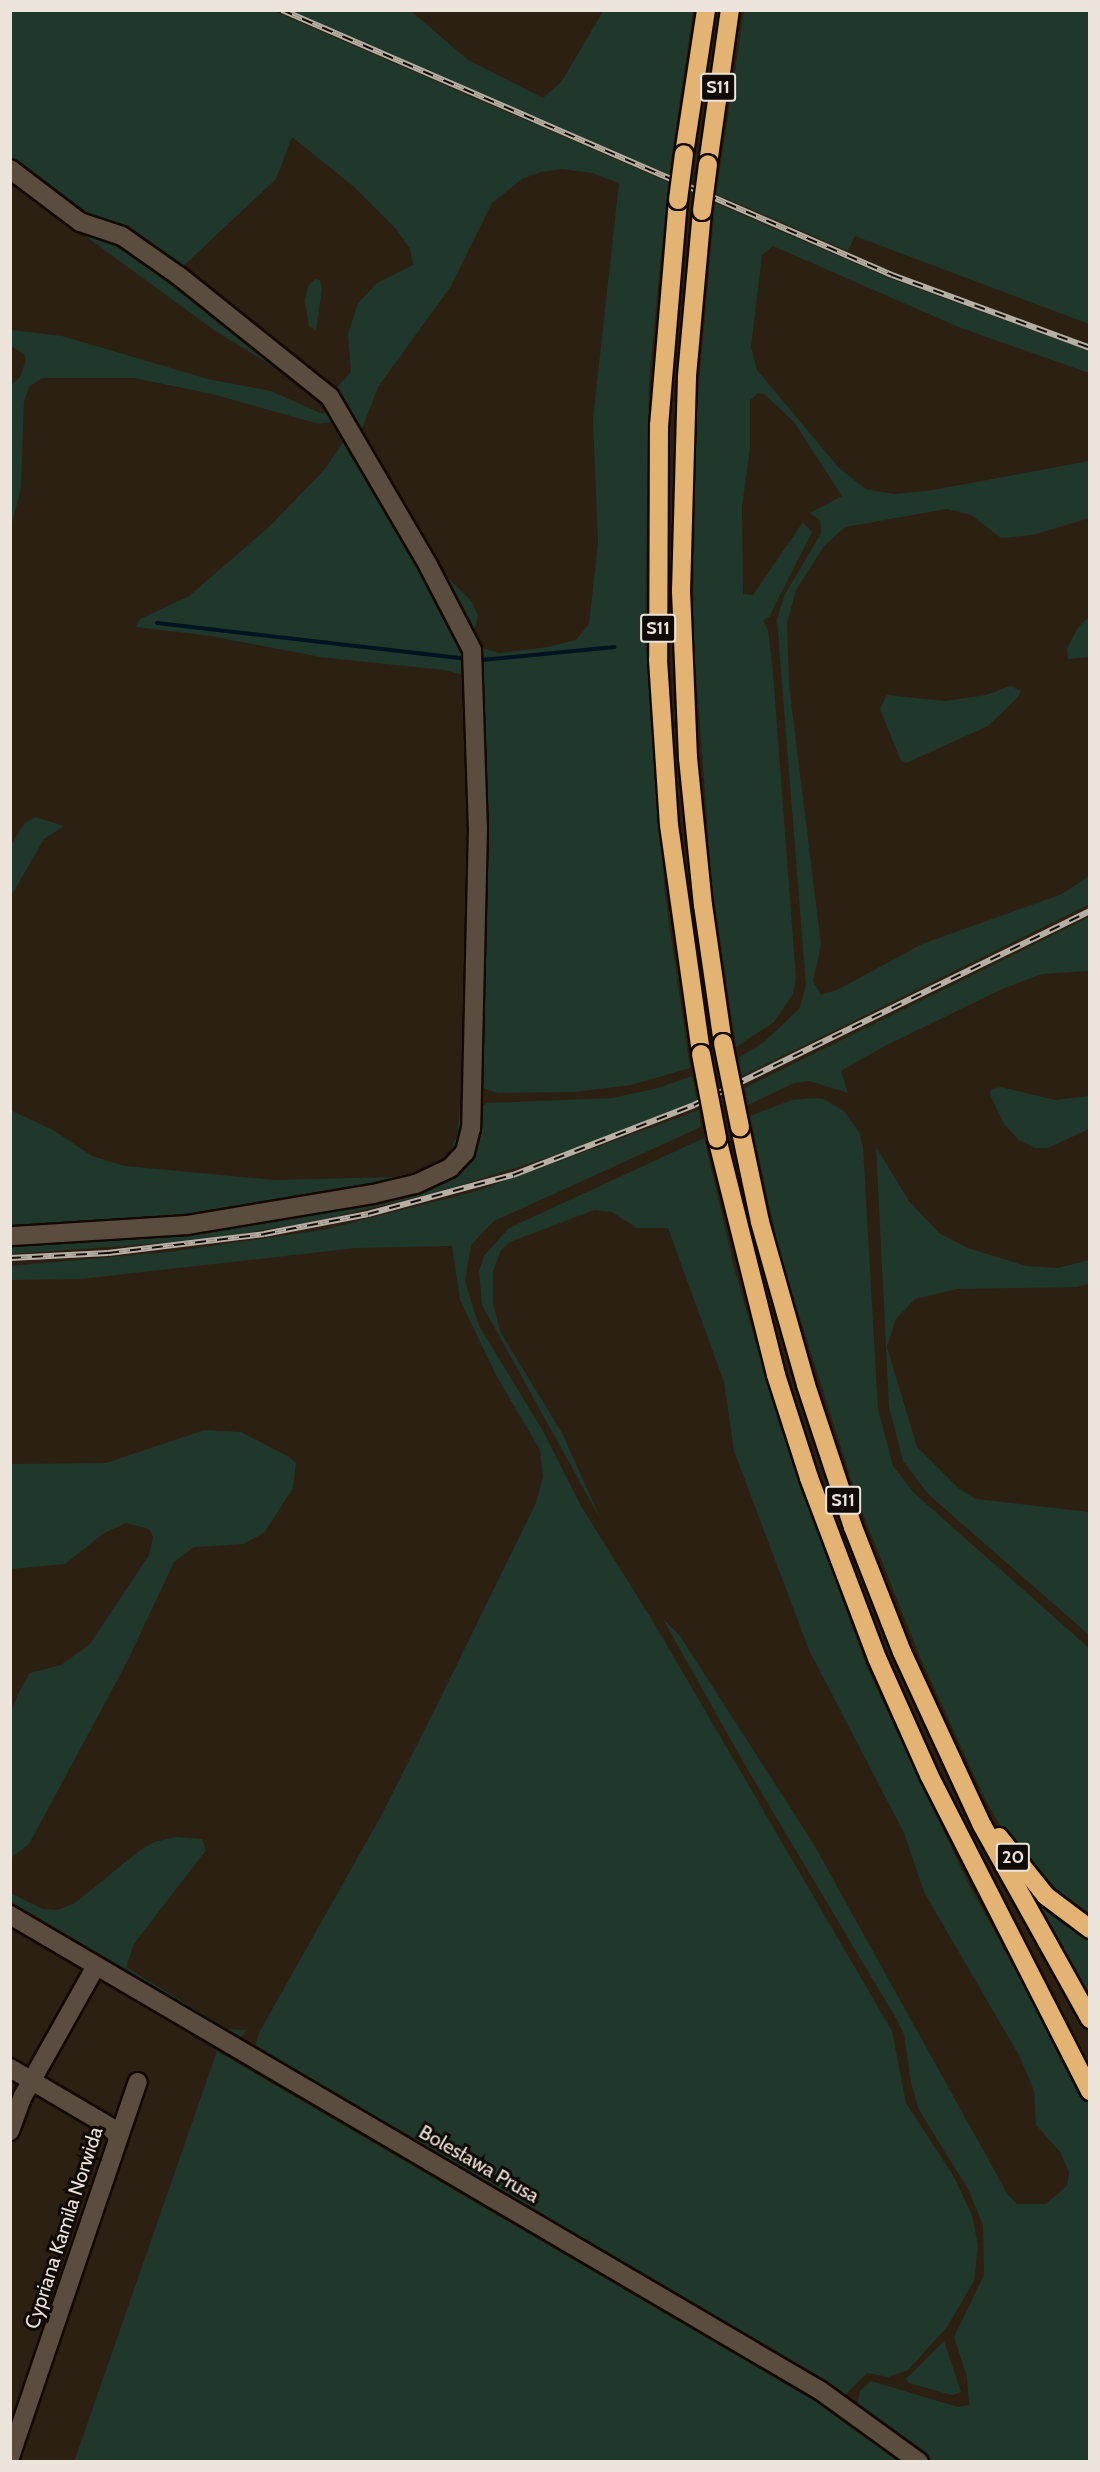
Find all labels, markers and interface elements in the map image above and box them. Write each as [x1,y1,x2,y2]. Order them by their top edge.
road number: S11 [700,72,736,102]
road number: S11 [640,613,676,643]
road number: S11 [825,1485,861,1515]
road number: 20 [995,1842,1031,1872]
street label: Bolesława Prusa [415,2120,543,2208]
street label: Cypriana Kamila Norwida [20,2124,108,2332]

